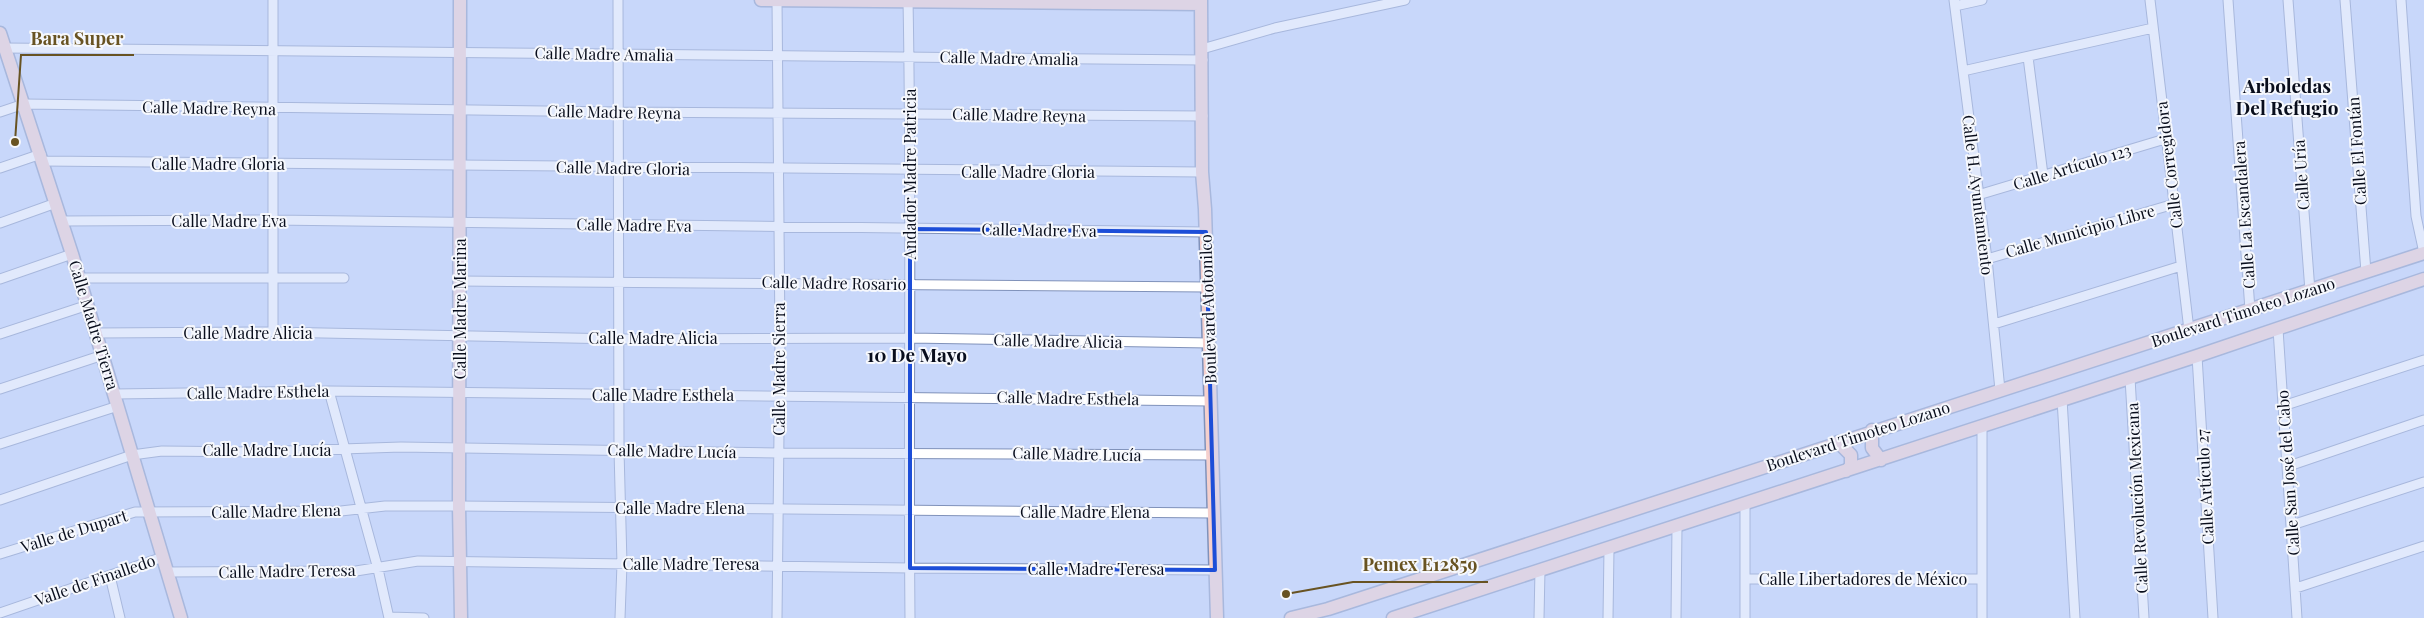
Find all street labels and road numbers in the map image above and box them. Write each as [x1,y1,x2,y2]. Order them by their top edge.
street label: Calle Madre Amalia [534,42,674,65]
street label: Calle Madre Amalia [939,46,1079,69]
street label: Andador Madre Patricia [899,89,920,260]
street label: Calle Madre Reyna [142,96,276,119]
street label: Calle El Fontán [2342,96,2371,206]
street label: Calle Madre Reyna [547,100,681,123]
street label: Calle Corregidora [2150,100,2187,230]
street label: Calle Madre Reyna [952,103,1086,126]
street label: Calle H. Ayuntamiento [1958,114,1999,276]
street label: Calle Artículo 123 [2010,139,2133,194]
street label: Calle Uría [2288,139,2313,211]
street label: Calle La Escandalera [2228,140,2259,290]
street label: Calle Madre Gloria [151,153,285,174]
street label: Calle Madre Gloria [556,156,690,179]
street label: Calle Madre Gloria [961,161,1095,182]
street label: Calle Municipio Libre [2003,199,2157,262]
street label: Calle Madre Eva [171,210,287,231]
street label: Calle Madre Eva [576,213,692,236]
street label: Calle Madre Eva [981,218,1097,241]
street label: Boulevard Atotonilco [1194,234,1221,384]
street label: Calle Madre Marina [449,238,470,380]
street label: Calle Madre Tierra [65,257,124,392]
street label: Calle Madre Rosario [761,271,907,294]
street label: Boulevard Timoteo Lozano [2148,272,2338,351]
street label: Calle Madre Sierra [768,302,789,436]
street label: Calle Madre Alicia [183,322,313,343]
street label: Calle Madre Alicia [588,327,718,348]
street label: Calle Madre Alicia [993,329,1123,352]
street label: Calle Madre Esthela [186,380,330,403]
street label: Calle Madre Esthela [592,384,734,405]
street label: Calle Madre Esthela [997,386,1140,409]
street label: Calle San José del Cabo [2271,389,2304,556]
street label: Boulevard Timoteo Lozano [1763,396,1953,475]
street label: Calle Revolución Mexicana [2121,402,2152,594]
street label: Calle Artículo 27 [2191,428,2218,545]
street label: Calle Madre Lucía [202,439,332,460]
street label: Calle Madre Lucía [607,439,737,462]
street label: Calle Madre Lucía [1012,442,1142,465]
street label: Calle Madre Elena [615,497,745,518]
street label: Calle Madre Elena [211,499,341,522]
street label: Calle Madre Elena [1020,501,1150,522]
street label: Valle de Dupart [17,504,130,557]
street label: Valle de Finalledo [31,549,158,610]
street label: Calle Madre Teresa [622,553,760,574]
street label: Calle Madre Teresa [1027,558,1165,579]
street label: Calle Madre Teresa [218,559,356,582]
street label: Calle Libertadores de México [1759,568,1967,589]

